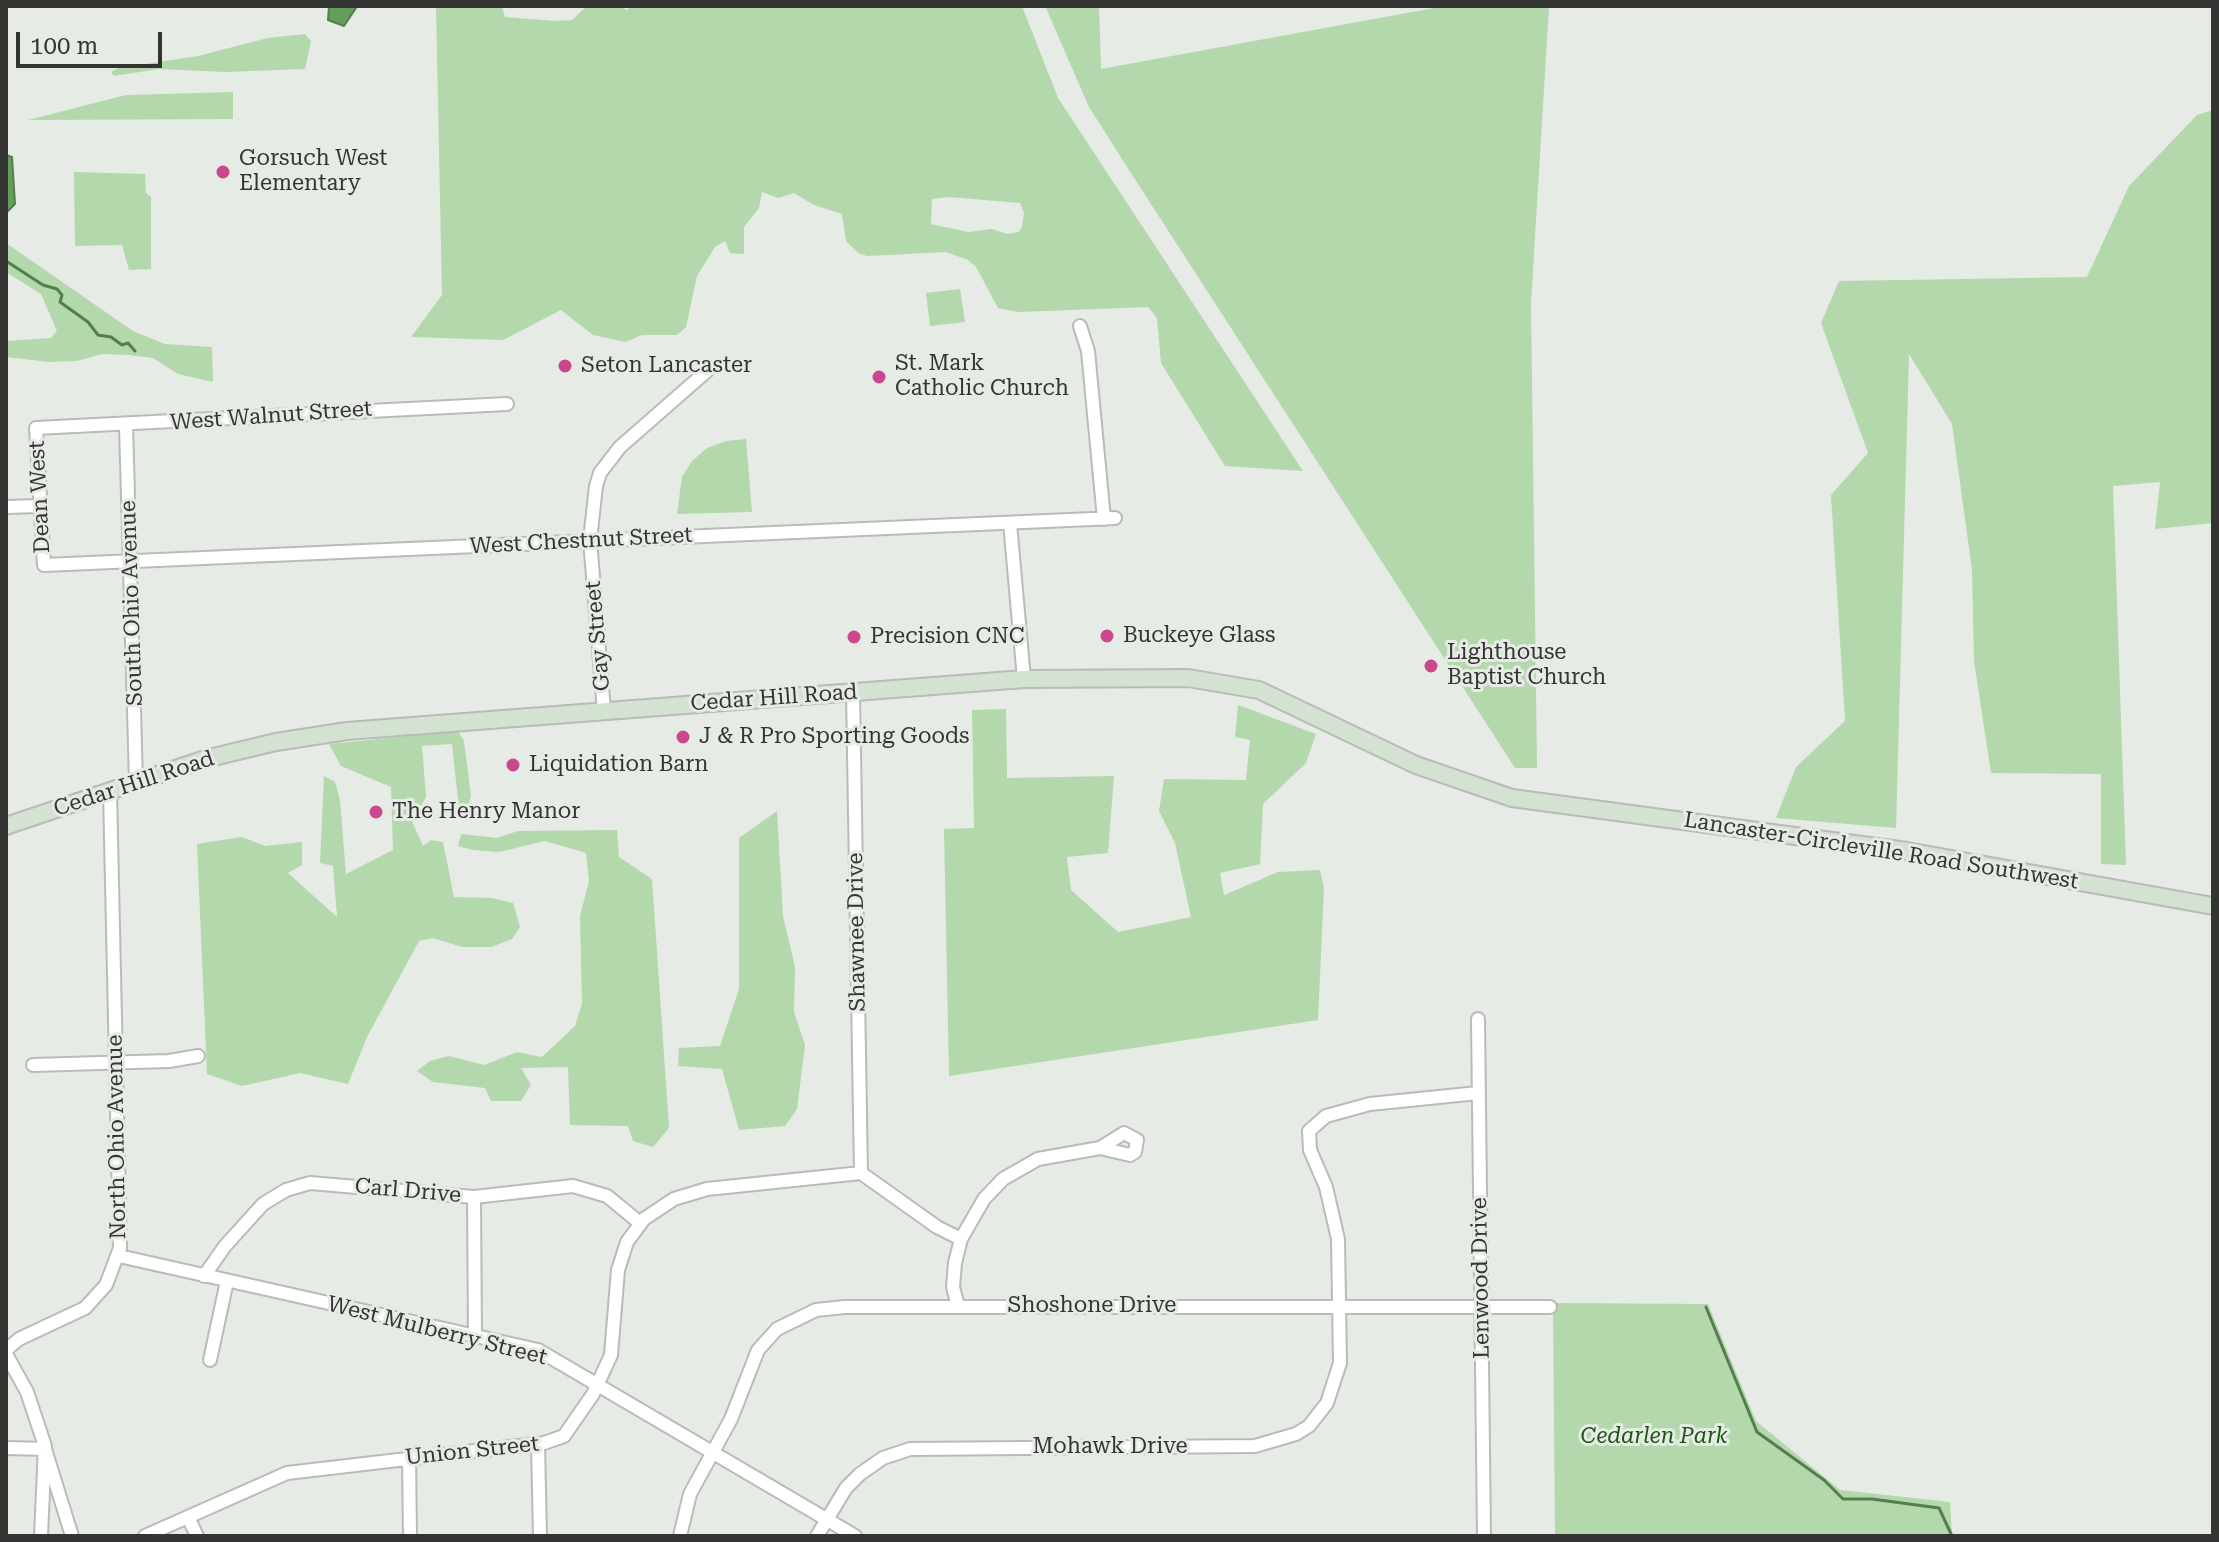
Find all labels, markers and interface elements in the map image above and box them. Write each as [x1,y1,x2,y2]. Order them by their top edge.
scale bar [20,16,166,66]
text: 100 m [30,32,98,60]
place label: Gorsuch West Elementary [239,146,387,198]
marker: Gorsuch West Elementary [214,163,232,181]
place label: St. Mark Catholic Church [895,351,1069,402]
place label: Seton Lancaster [581,353,752,379]
marker: Seton Lancaster [556,357,574,375]
marker: St. Mark Catholic Church [870,368,888,386]
street label: West Walnut Street [169,396,373,436]
street label: Dean West [24,440,56,554]
street label: South Ohio Avenue [115,500,149,706]
street label: West Chestnut Street [469,522,693,560]
street label: Gay Street [580,580,616,692]
place label: Buckeye Glass [1123,623,1275,649]
place label: Precision CNC [870,624,1025,650]
marker: Buckeye Glass [1098,627,1116,645]
marker: Precision CNC [845,628,863,646]
place label: Lighthouse Baptist Church [1447,640,1606,692]
marker: Lighthouse Baptist Church [1422,657,1440,675]
street label: Cedar Hill Road [690,679,858,717]
place label: J & R Pro Sporting Goods [699,724,969,750]
marker: J & R Pro Sporting Goods [674,728,692,746]
street label: Cedar Hill Road [50,746,218,822]
place label: Liquidation Barn [529,752,708,778]
marker: Liquidation Barn [504,756,522,774]
place label: The Henry Manor [392,799,580,825]
marker: The Henry Manor [367,803,385,821]
street label: Lancaster-Circleville Road Southwest [1682,807,2080,895]
street label: Shawnee Drive [842,852,872,1012]
street label: North Ohio Avenue [102,1034,132,1240]
street label: Carl Drive [354,1173,462,1209]
street label: Lenwood Drive [1466,1197,1496,1359]
street label: West Mulberry Street [324,1291,550,1371]
street label: Shoshone Drive [1008,1293,1176,1319]
park label: Cedarlen Park [1580,1424,1728,1450]
street label: Union Street [404,1431,540,1471]
street label: Mohawk Drive [1032,1434,1188,1460]

